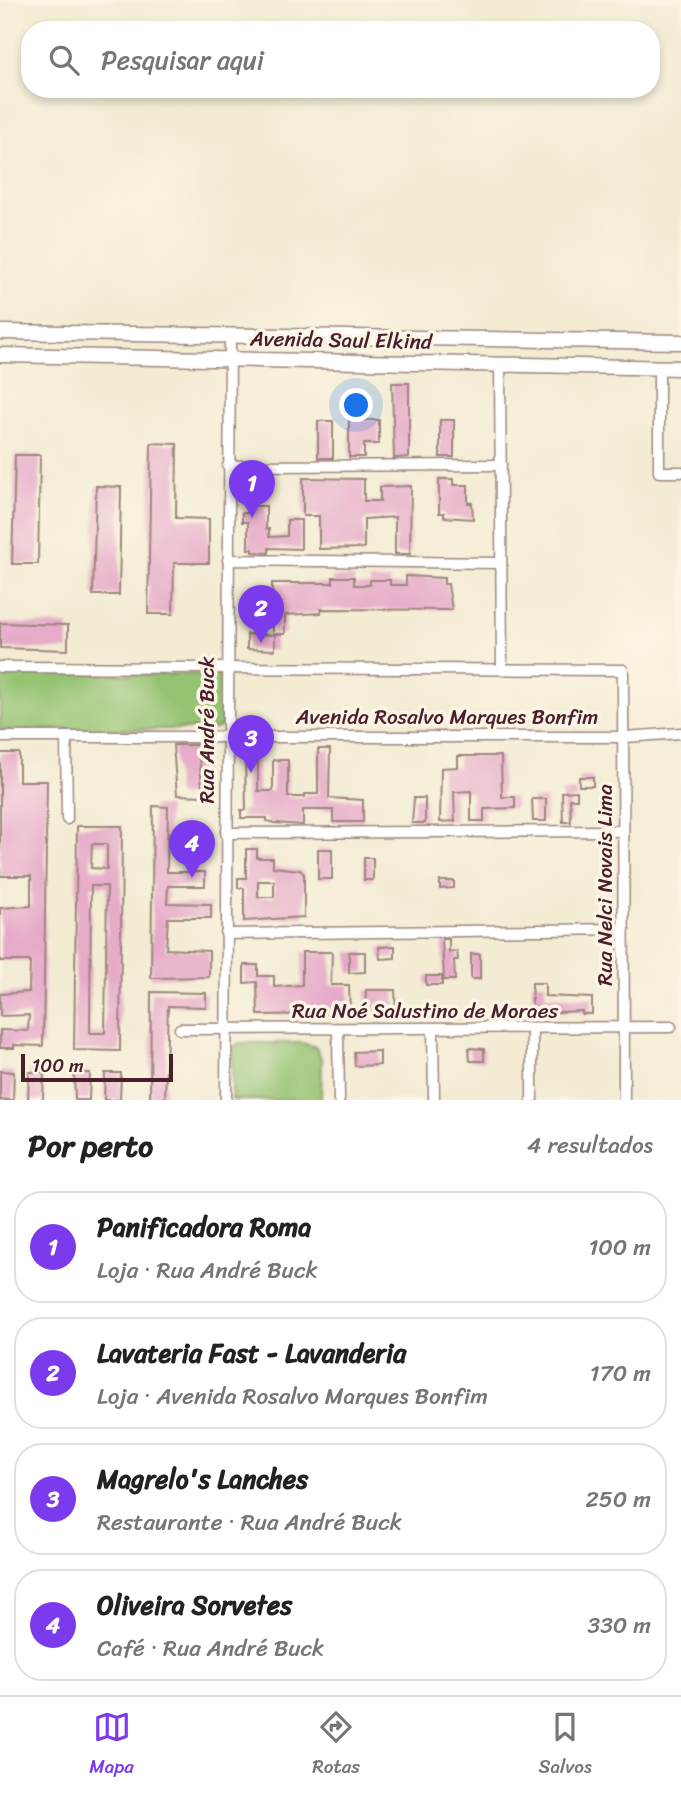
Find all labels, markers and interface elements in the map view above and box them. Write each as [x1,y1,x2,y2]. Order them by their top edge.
search box [21,21,660,98]
text: Pesquisar aqui [101,37,264,83]
icon: search [45,41,83,79]
street label: Avenida Saul Elkind [249,319,434,361]
your location [339,388,373,422]
pin: 1 [229,460,275,518]
pin: 2 [238,585,284,643]
street label: Rua André Buck [188,656,226,804]
street label: Avenida Rosalvo Marques Bonfim [295,698,598,736]
pin: 3 [228,715,274,773]
street label: Rua Nelci Novais Lima [586,784,624,986]
pin: 4 [169,820,215,878]
street label: Rua Noé Salustino de Moraes [292,992,558,1030]
text: 100 m [32,1049,84,1082]
scale bar [21,1051,173,1083]
text: Por perto [28,1119,153,1173]
text: 4 resultados [527,1125,653,1166]
text: Panificadora Roma [97,1204,311,1250]
text: 1 [48,1227,58,1268]
text: 100 m [588,1227,651,1268]
text: Loja · Rua André Buck [97,1250,318,1291]
text: Lavateria Fast - Lavanderia [97,1330,406,1376]
text: 2 [46,1353,60,1394]
text: 170 m [590,1353,651,1394]
text: Loja · Avenida Rosalvo Marques Bonfim [97,1376,488,1417]
text: Magrelo's Lanches [97,1456,308,1502]
text: 3 [47,1479,59,1520]
text: 250 m [585,1479,651,1520]
text: Restaurante · Rua André Buck [97,1502,402,1543]
text: Oliveira Sorvetes [97,1582,292,1628]
text: 4 [46,1605,60,1646]
text: 330 m [588,1605,651,1646]
text: Café · Rua André Buck [97,1628,324,1669]
tab: Mapa [89,1708,134,1783]
tab: Rotas [312,1708,360,1783]
tab: Salvos [539,1708,592,1783]

